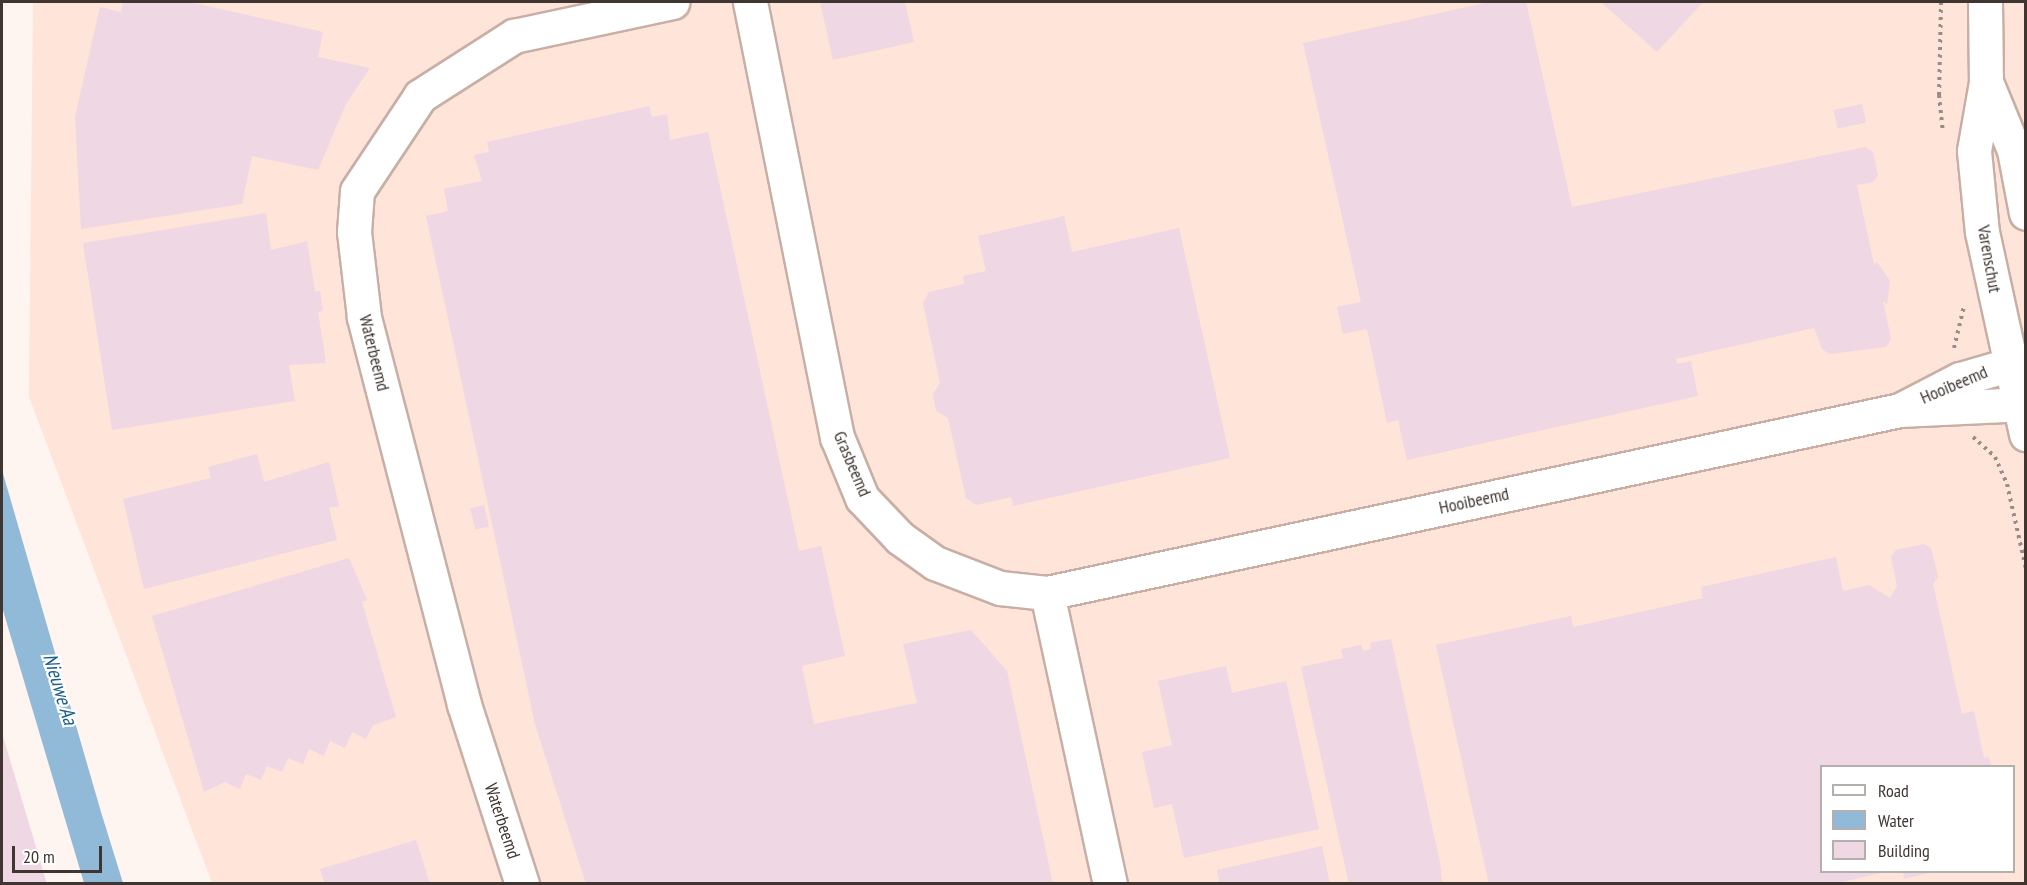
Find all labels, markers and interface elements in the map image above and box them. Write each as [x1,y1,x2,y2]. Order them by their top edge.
street label: Varenschut [1972,224,2006,294]
street label: Waterbeemd [354,313,394,393]
street label: Hooibeemd [1917,361,1991,409]
street label: Grasbeemd [829,428,875,500]
street label: Hooibeemd [1437,483,1511,519]
water label: Nieuwe Aa [38,650,82,728]
legend [1820,765,2015,873]
text: Road [1878,779,1909,802]
street label: Waterbeemd [480,781,524,861]
text: Water [1878,809,1914,832]
scale bar [15,834,105,872]
text: Building [1878,839,1930,862]
text: 20 m [23,845,55,868]

